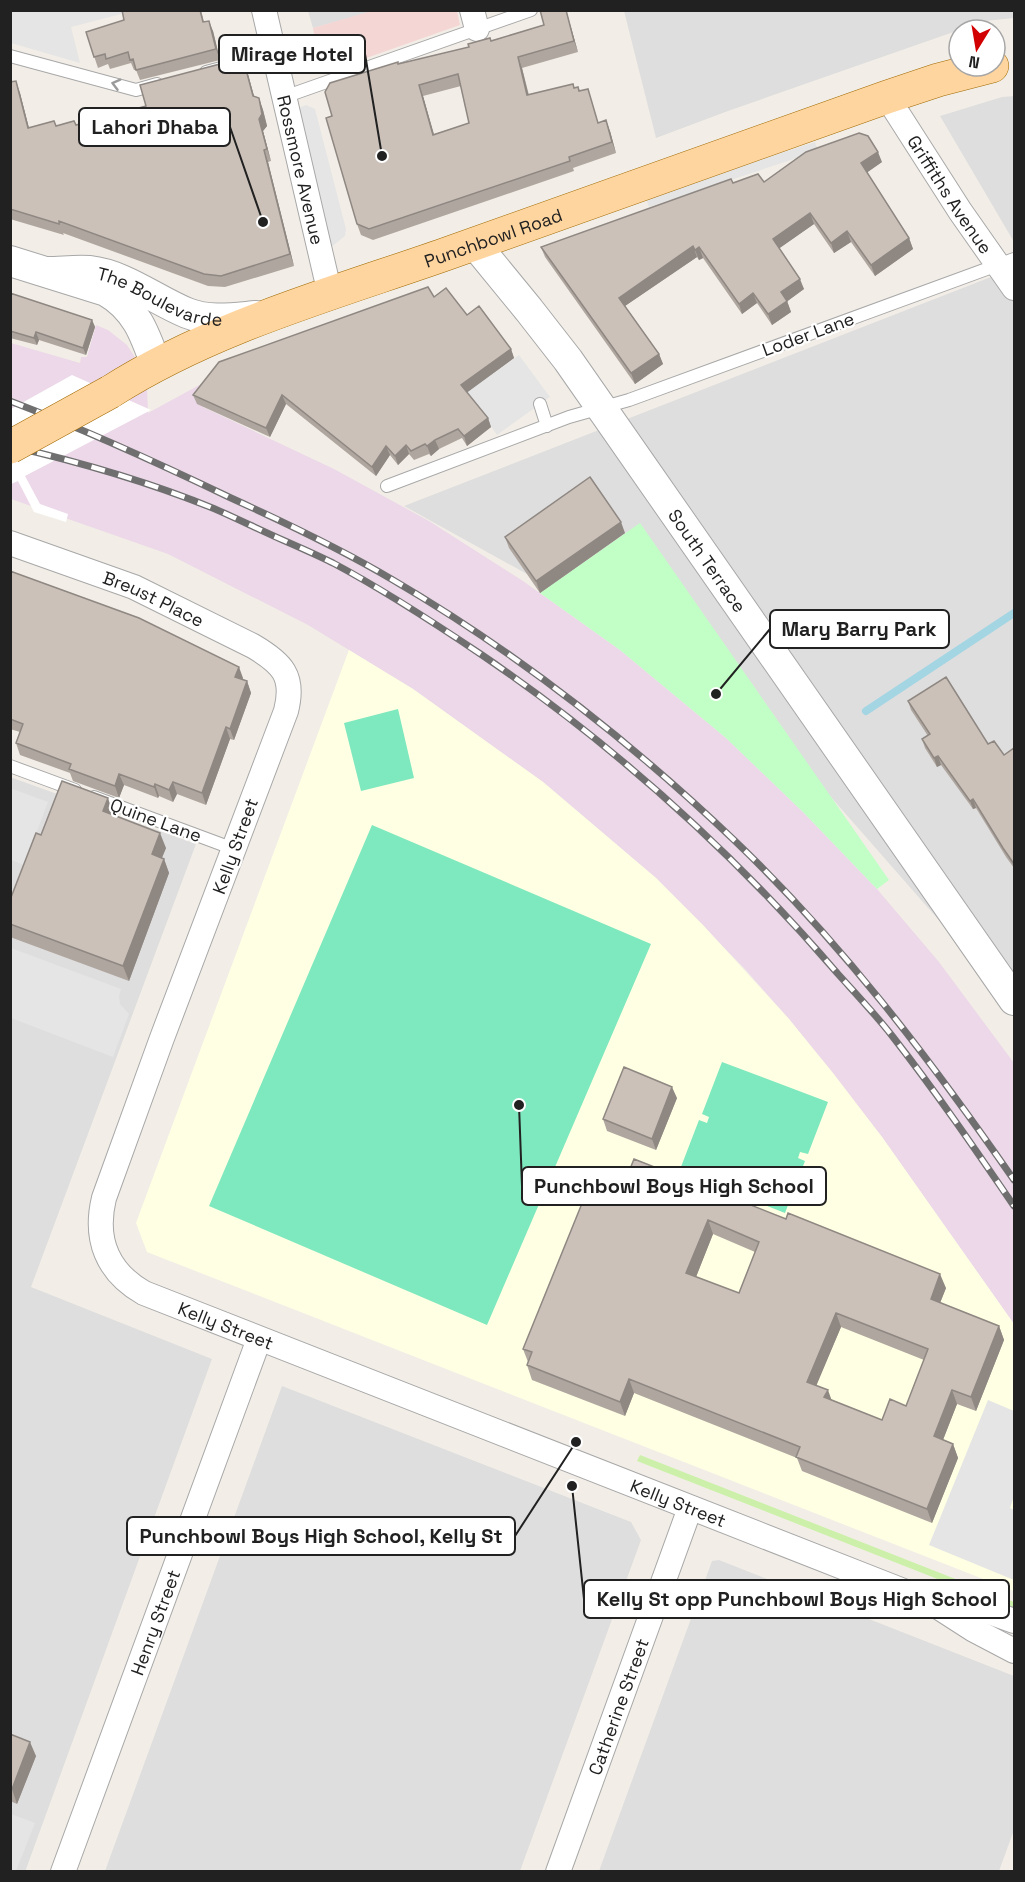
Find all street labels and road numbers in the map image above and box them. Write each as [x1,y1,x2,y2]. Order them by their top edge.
street label: Rossmore Avenue [273,93,330,247]
street label: Griffiths Avenue [903,131,998,258]
street label: Punchbowl Road [421,203,565,272]
street label: The Boulevarde [95,261,223,330]
street label: Loder Lane [759,307,857,361]
street label: South Terrace [664,504,752,617]
street label: Breust Place [100,565,208,631]
street label: Quine Lane [107,793,205,847]
street label: Kelly Street [207,795,263,897]
street label: Kelly Street [175,1296,277,1354]
street label: Kelly Street [627,1474,729,1532]
street label: Henry Street [125,1566,185,1678]
street label: Catherine Street [583,1635,653,1778]

